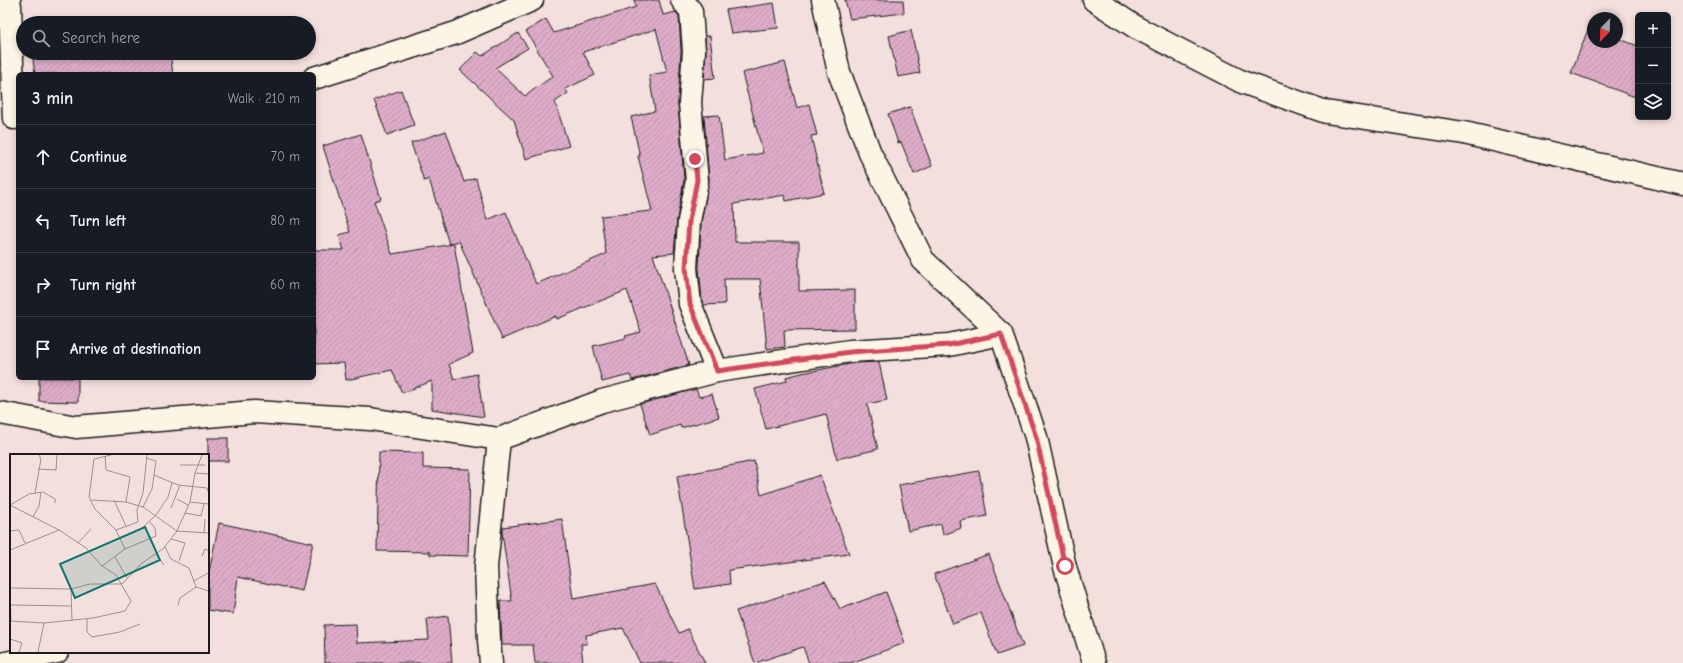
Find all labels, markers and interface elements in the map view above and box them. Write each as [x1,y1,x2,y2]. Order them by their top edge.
north arrow [1587,12,1623,48]
map controls [1635,12,1671,120]
button: + [1635,12,1671,48]
search box [16,16,316,60]
icon: search [30,27,52,49]
text: Search here [62,29,140,47]
button: − [1635,48,1671,84]
button: layers [1635,84,1671,120]
text: 3 min [32,89,73,108]
text: Walk · 210 m [228,91,300,106]
icon: ahead [32,146,54,168]
text: Continue [70,148,127,166]
text: 70 m [271,149,300,164]
route end [686,150,704,168]
icon: left [32,210,54,232]
text: Turn left [70,212,126,230]
text: 80 m [270,213,300,228]
icon: right [32,274,54,296]
text: Turn right [70,276,136,294]
text: 60 m [270,277,300,292]
icon: arrive [32,338,54,360]
text: Arrive at destination [70,340,201,358]
inset map [10,454,209,653]
route start [1056,557,1074,575]

